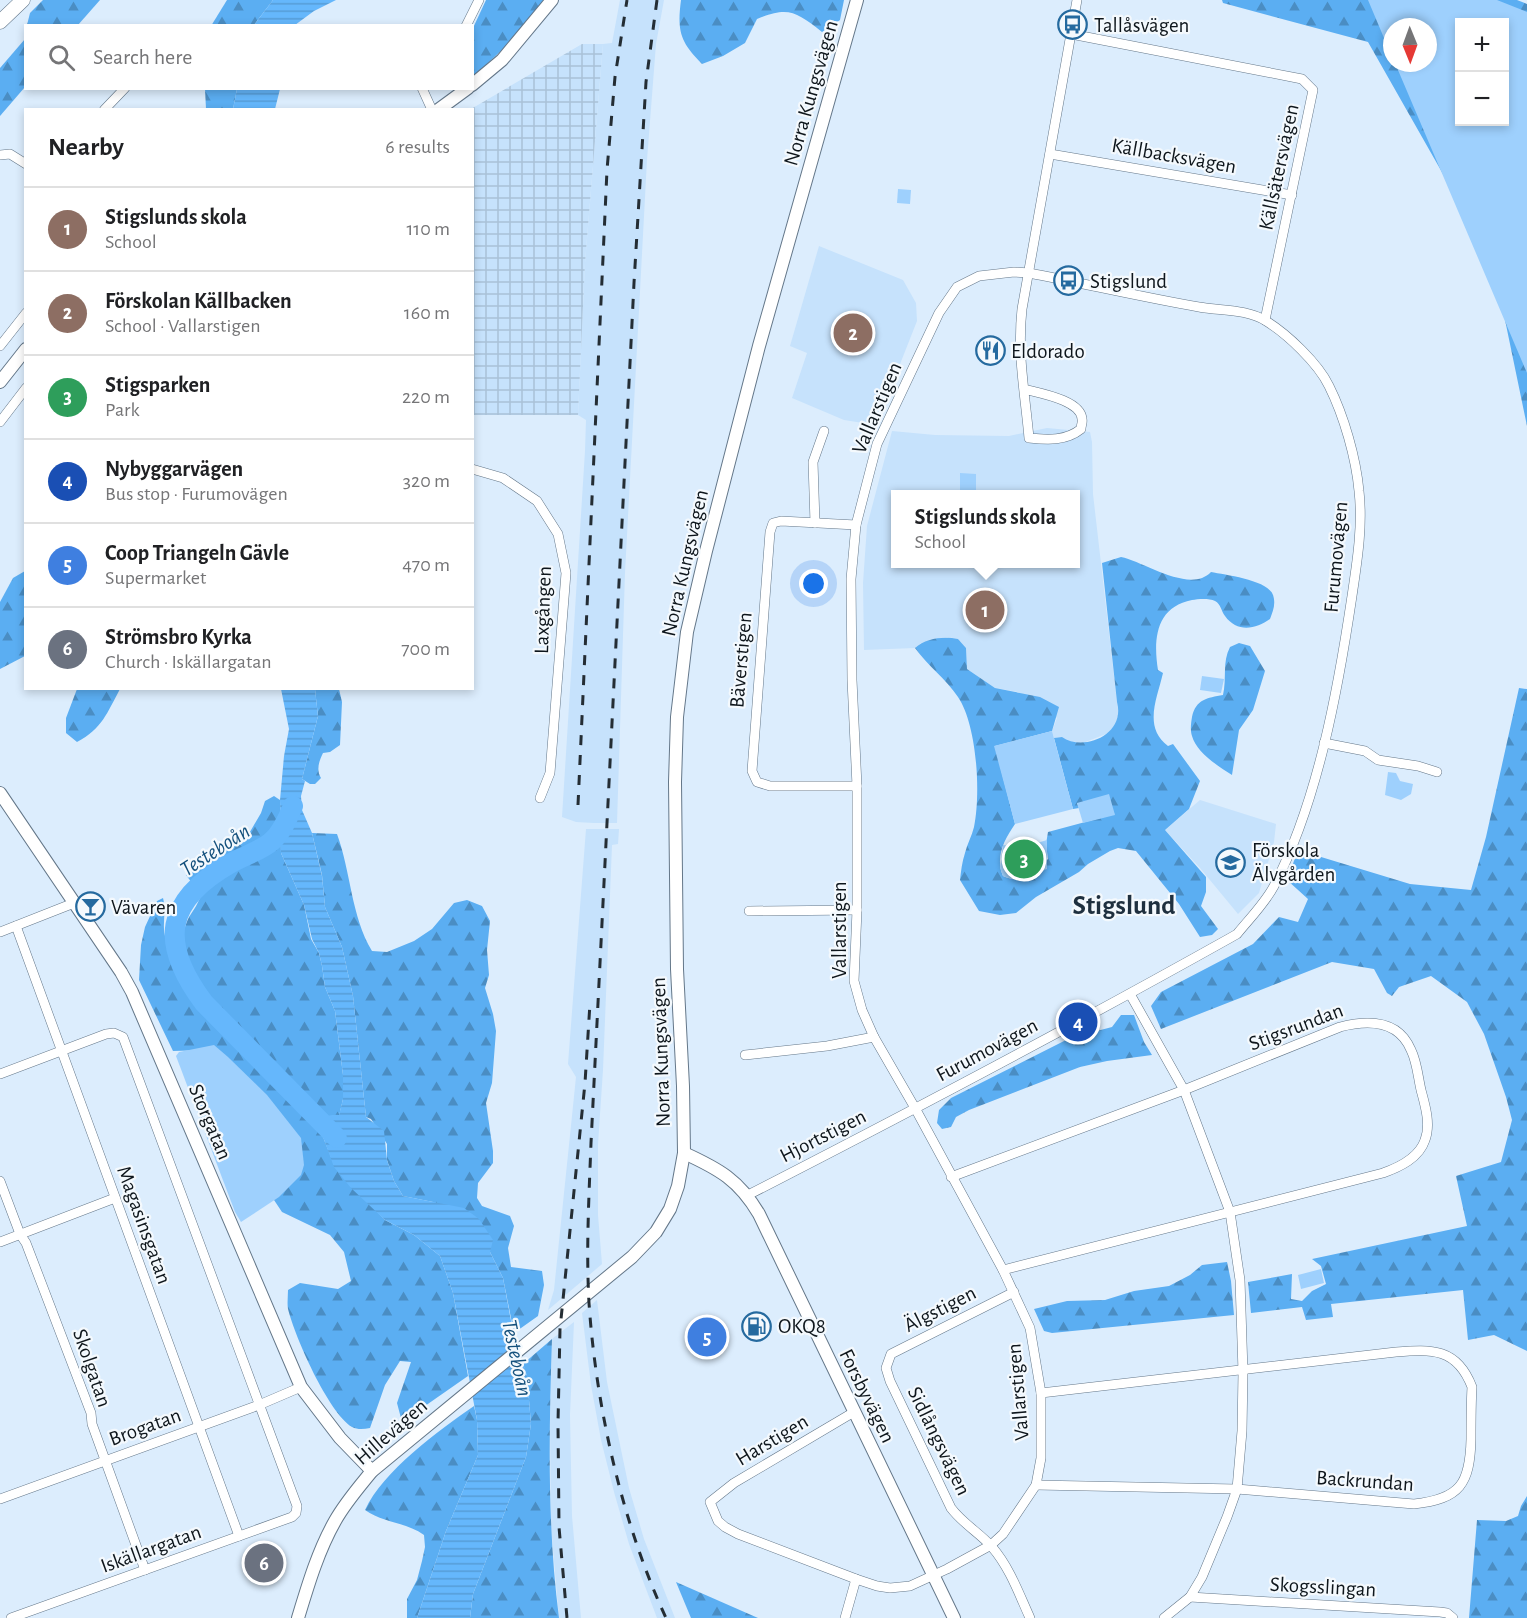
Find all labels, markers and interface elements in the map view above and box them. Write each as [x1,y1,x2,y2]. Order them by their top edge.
bus stop icon: Tallåsvägen [1057,9,1089,41]
place label: Tallåsvägen [1094,15,1189,36]
street label: Norra Kungsvägen [780,18,842,168]
north arrow [1383,18,1437,72]
map controls [1455,18,1509,126]
button: + [1455,18,1509,72]
search box [24,24,474,90]
icon: search [45,41,78,74]
text: Search here [93,46,192,68]
button: − [1455,72,1509,126]
street label: Källsätersvägen [1255,102,1303,232]
text: Nearby [48,134,124,160]
street label: Källbacksvägen [1110,135,1238,177]
text: 6 results [385,137,450,157]
text: Stigslunds skola [105,206,247,228]
text: 1 [64,219,71,239]
text: 110 m [406,219,450,239]
text: School [105,232,157,252]
bus stop icon: Stigslund [1053,265,1085,297]
place label: Stigslund [1090,271,1167,292]
text: Förskolan Källbacken [105,290,292,312]
text: 2 [63,303,72,323]
text: 160 m [404,303,450,323]
pin: 2 [834,310,872,356]
text: School · Vallarstigen [105,316,261,336]
restaurant icon: Eldorado [974,335,1006,367]
place label: Eldorado [1011,341,1085,362]
street label: Vallarstigen [848,359,906,457]
text: Stigsparken [105,374,210,396]
text: 3 [63,387,72,407]
text: 220 m [402,387,450,407]
text: Park [105,400,140,420]
text: Nybyggarvägen [105,458,243,480]
text: 4 [62,471,73,491]
text: 320 m [403,471,450,491]
text: Bus stop · Furumovägen [105,484,288,504]
street label: Norra Kungsvägen [658,488,712,638]
popup [891,490,1080,568]
street label: Furumovägen [1321,500,1351,614]
text: Stigslunds skola [915,506,1056,528]
text: School [915,532,966,552]
text: Coop Triangeln Gävle [105,542,289,564]
text: 5 [63,555,72,575]
text: 470 m [402,555,450,575]
street label: Laxgången [531,566,555,654]
text: Supermarket [105,568,206,588]
your location [799,569,828,598]
pin: 1 [966,588,1004,632]
street label: Bäverstigen [726,611,756,709]
text: Strömsbro Kyrka [105,626,252,648]
text: 6 [63,639,72,659]
text: 700 m [401,639,450,659]
text: Church · Iskällargatan [105,652,272,672]
water label: Testeboån [176,819,254,881]
pin: 3 [1004,836,1044,882]
place label: Förskola Älvgården [1252,840,1335,885]
school or university icon: Förskola Älvgården [1215,846,1247,878]
street label: Vallarstigen [829,881,850,979]
bar icon: Vävaren [74,891,106,923]
district label: Stigslund [1072,892,1176,919]
place label: Vävaren [111,897,176,918]
street label: Norra Kungsvägen [648,977,674,1127]
street label: Stigsrundan [1246,999,1346,1055]
pin: 4 [1058,1000,1098,1044]
street label: Furumovägen [933,1015,1041,1085]
street label: Storgatan [185,1081,235,1163]
street label: Hjortstigen [776,1105,870,1167]
street label: Magasinsgatan [113,1163,175,1287]
street label: Älgstigen [900,1281,979,1336]
fuel station icon: OKQ8 [741,1310,773,1342]
pin: 5 [688,1314,726,1360]
place label: OKQ8 [778,1316,826,1337]
water label: Testeboån [498,1317,536,1399]
street label: Skolgatan [69,1326,115,1410]
street label: Vallarstigen [1003,1343,1033,1441]
street label: Forsbyvägen [835,1346,899,1446]
street label: Sidlångsvägen [904,1383,974,1499]
street label: Hillevägen [351,1395,431,1469]
street label: Brogatan [106,1404,184,1450]
street label: Harstigen [732,1410,812,1470]
street label: Backrundan [1315,1467,1415,1495]
street label: Iskällargatan [98,1521,204,1577]
pin: 6 [244,1540,284,1586]
street label: Skogsslingan [1269,1574,1377,1600]

